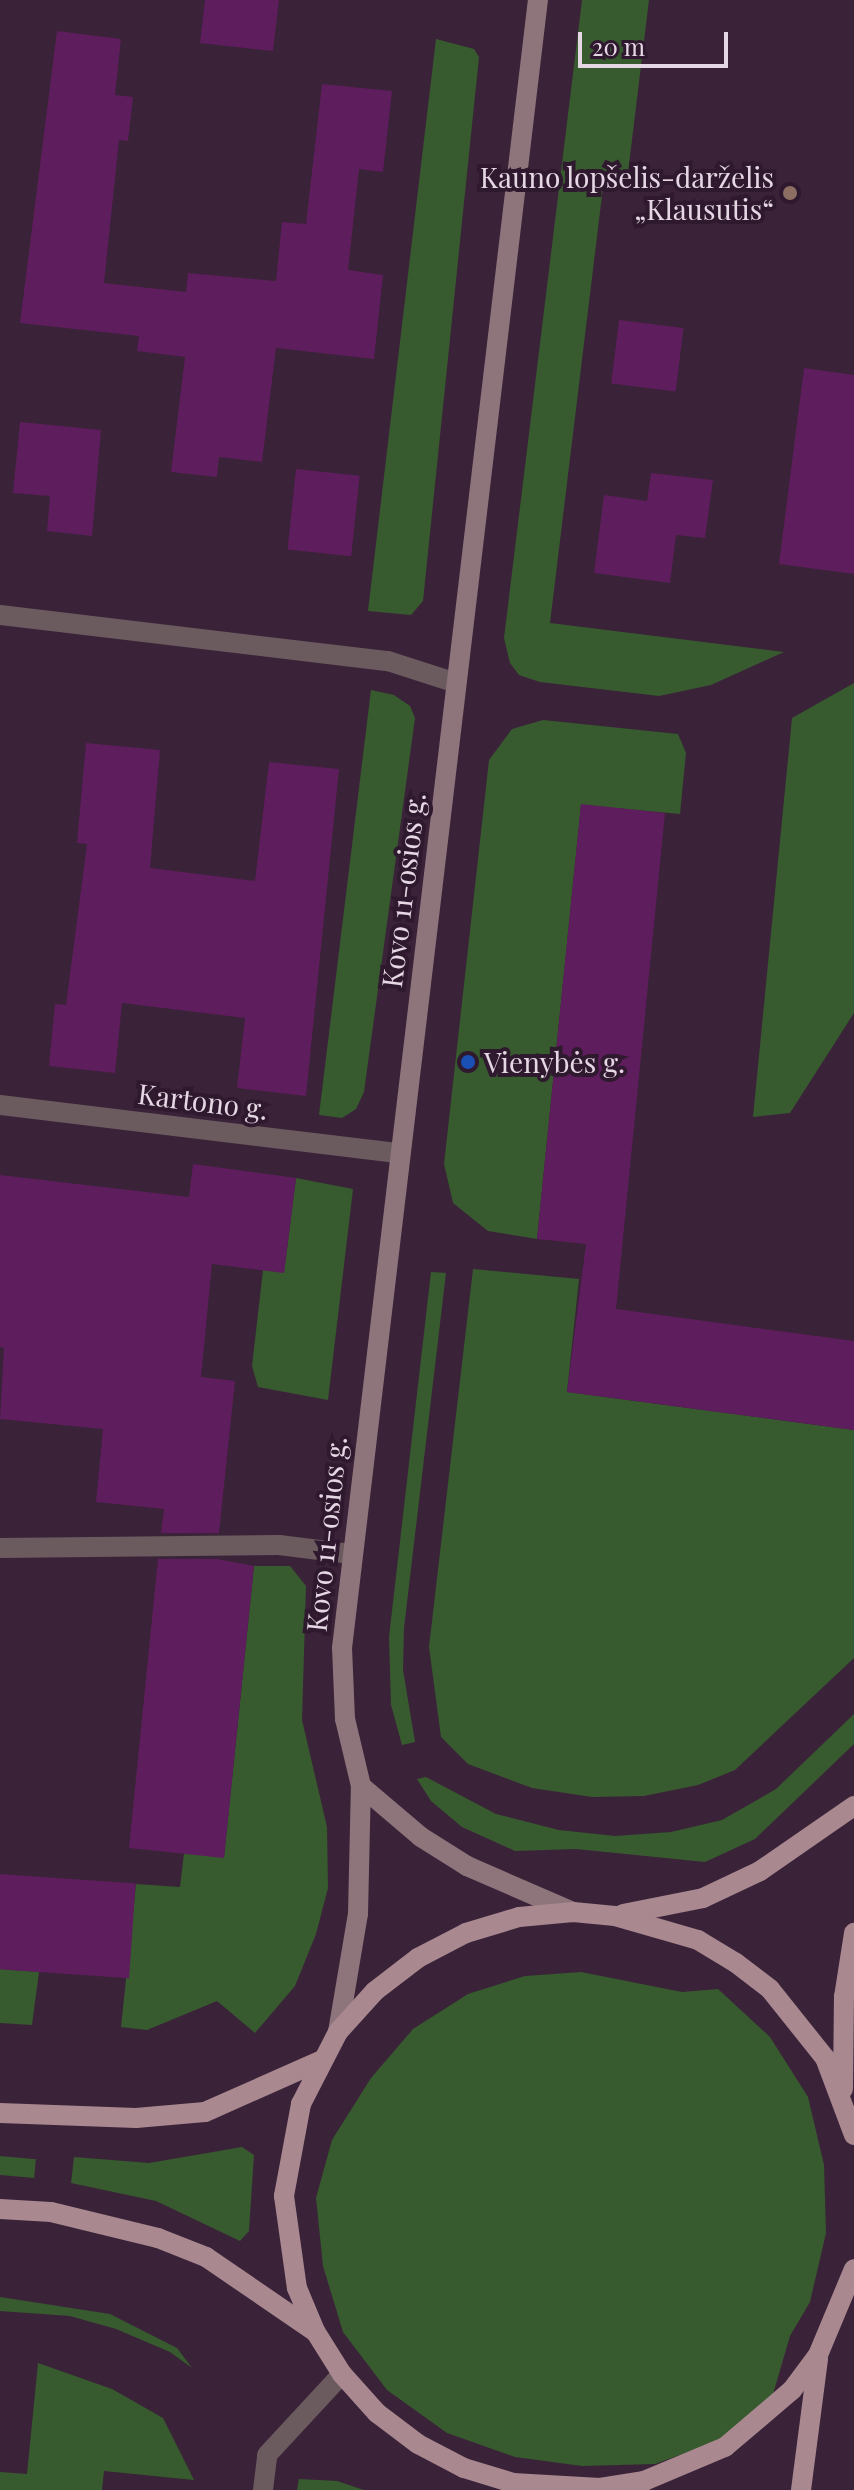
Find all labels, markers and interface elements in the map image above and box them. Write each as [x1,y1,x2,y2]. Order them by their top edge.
scale bar [582,16,732,66]
text: 20 m [592,30,645,62]
place label: Kauno lopšelis-darželis „Klausutis“ [479,160,774,226]
marker: Kauno lopšelis-darželis „Klausutis“ [781,184,799,202]
street label: Kovo 11-osios g. [374,791,432,989]
place label: Vienybės g. [484,1045,625,1079]
marker: Vienybės g. [459,1053,477,1071]
street label: Kartono g. [136,1076,270,1126]
street label: Kovo 11-osios g. [299,1435,353,1633]

